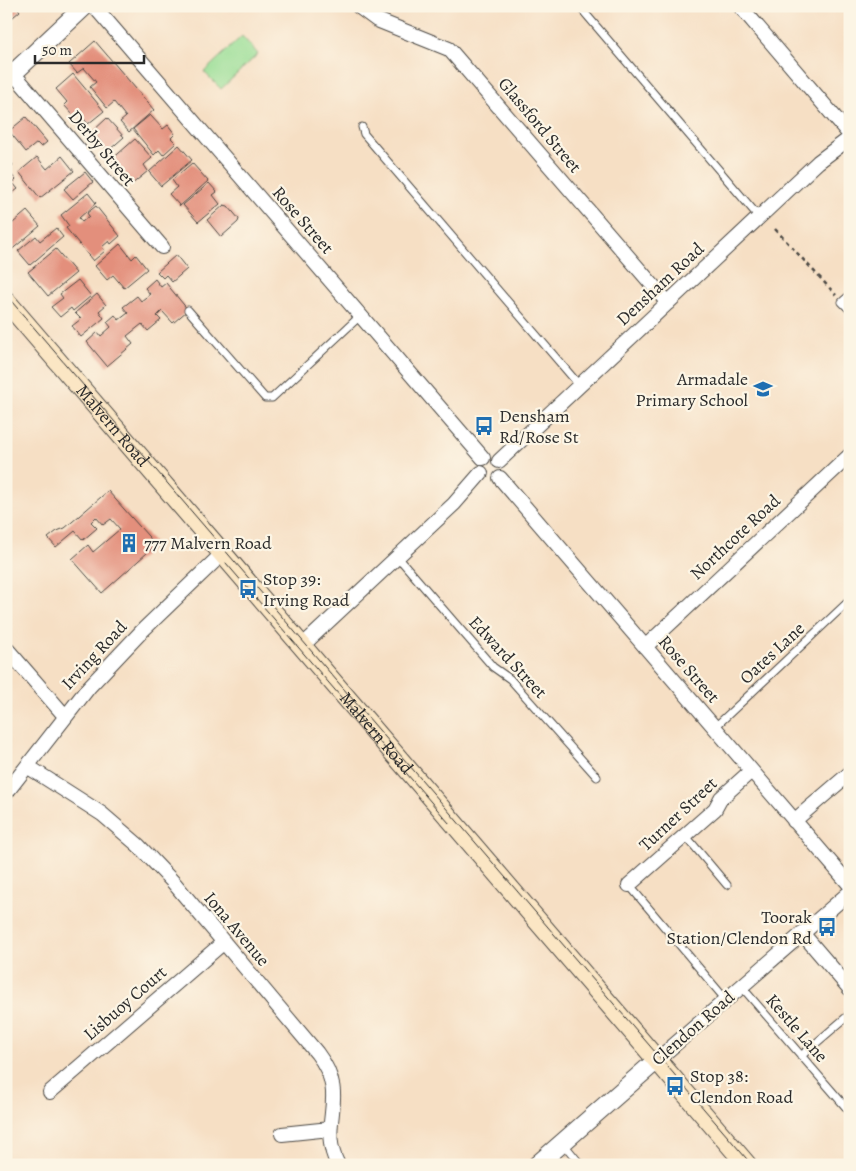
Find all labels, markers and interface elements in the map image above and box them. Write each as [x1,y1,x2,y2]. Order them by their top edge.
scale bar [35,32,144,64]
text: 50 m [42,40,72,60]
street label: Glassford Street [493,72,587,178]
street label: Derby Street [63,105,141,191]
street label: Rose Street [267,181,339,259]
street label: Densham Road [611,237,709,331]
place label: Armadale Primary School [635,367,749,412]
school or university icon: Armadale Primary School [752,378,774,400]
street label: Malvern Road [71,379,155,472]
place label: Densham Rd/Rose St [499,404,579,449]
bus stop icon: Densham Rd/Rose St [473,415,495,437]
street label: Northcote Road [685,489,786,585]
place label: 777 Malvern Road [144,531,272,555]
building icon: 777 Malvern Road [118,532,140,554]
place label: Stop 39: Irving Road [263,567,350,612]
bus stop icon: Stop 39: Irving Road [237,578,259,600]
street label: Edward Street [463,610,553,704]
street label: Irving Road [56,615,132,695]
street label: Oates Lane [734,617,810,689]
street label: Rose Street [653,630,725,708]
street label: Malvern Road [334,687,419,780]
street label: Turner Street [634,772,722,856]
street label: Iona Avenue [199,887,275,971]
place label: Toorak Station/Clendon Rd [667,905,812,950]
bus stop icon: Toorak Station/Clendon Rd [816,916,838,938]
street label: Lisbuoy Court [78,960,172,1046]
street label: Clendon Road [646,985,740,1071]
street label: Kestle Lane [761,989,833,1067]
place label: Stop 38: Clendon Road [690,1064,793,1109]
bus stop icon: Stop 38: Clendon Road [664,1075,686,1097]

